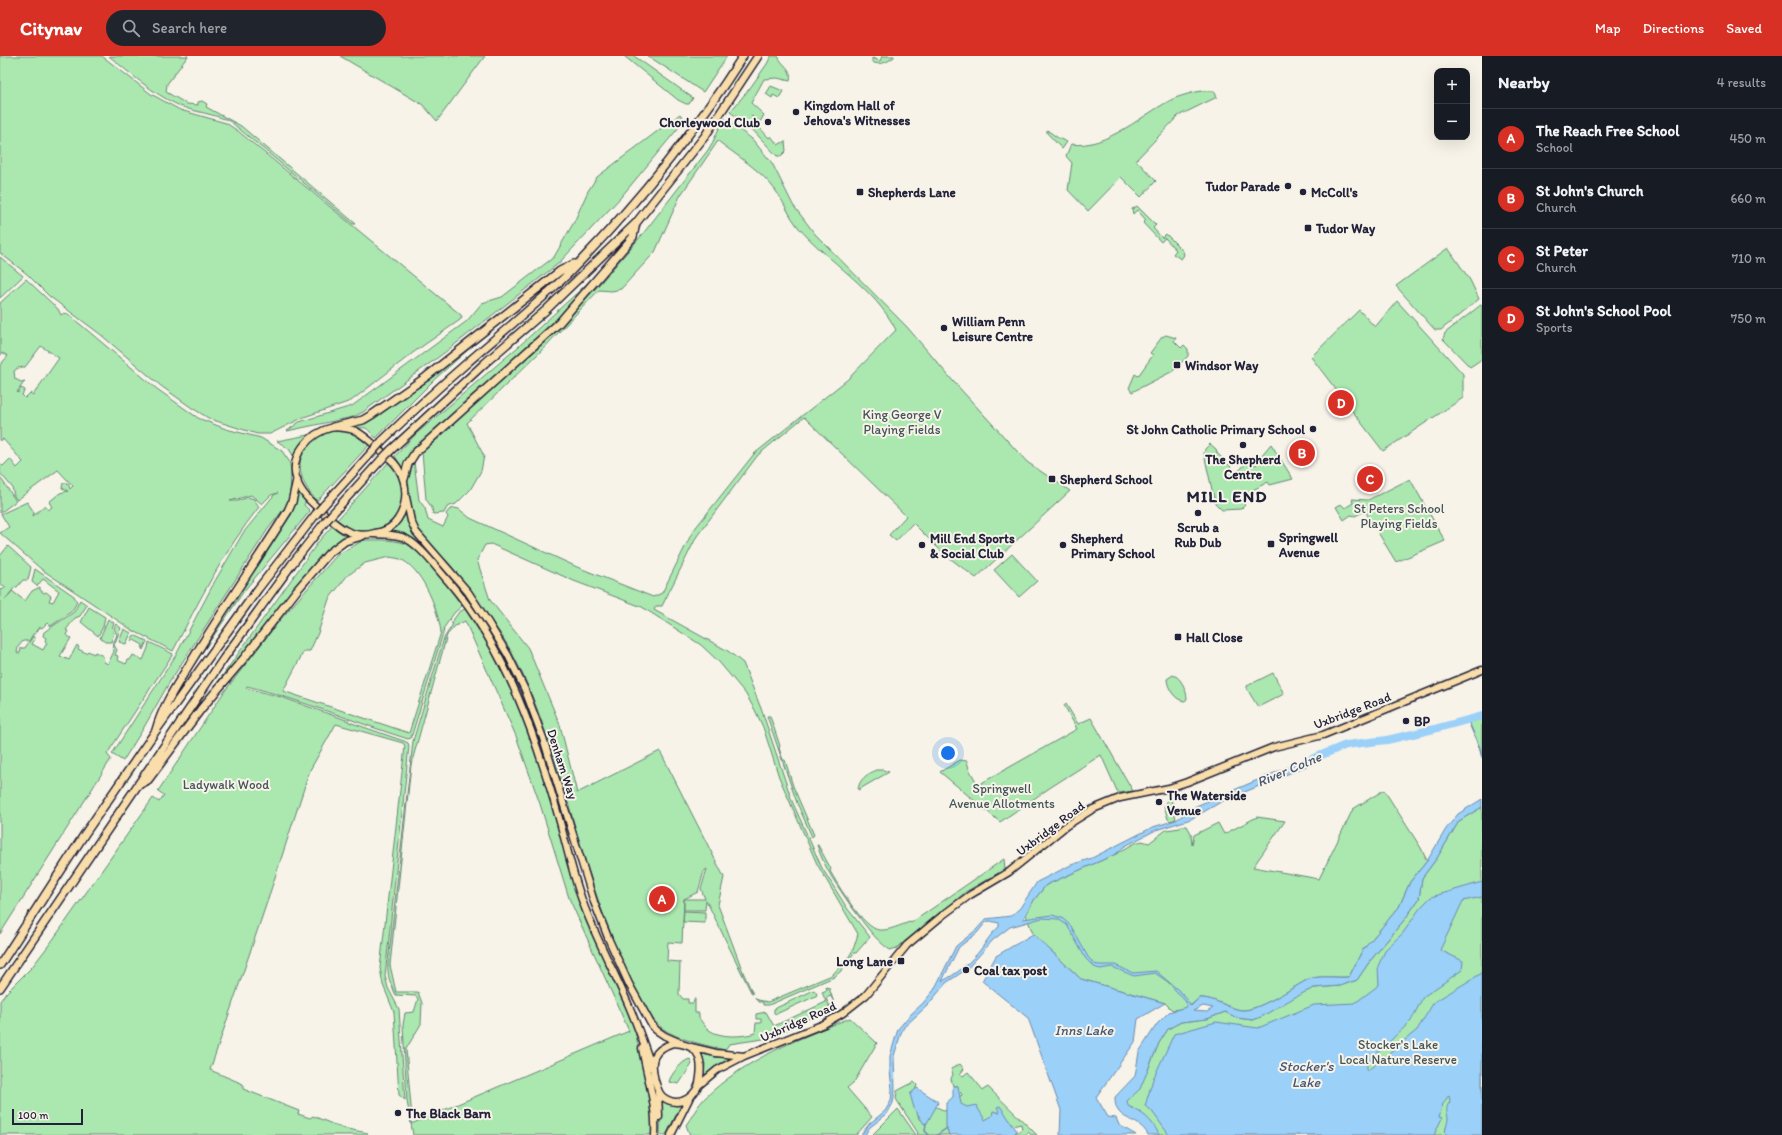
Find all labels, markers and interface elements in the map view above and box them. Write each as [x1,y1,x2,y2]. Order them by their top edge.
search box [106,10,386,46]
text: Citynav [20,17,82,40]
icon: search [120,17,142,39]
text: Search here [152,19,227,37]
text: Map [1595,20,1621,37]
text: Directions [1643,20,1704,37]
text: Saved [1726,20,1762,37]
map controls [1434,68,1470,140]
button: + [1434,68,1470,104]
text: Nearby [1498,72,1550,92]
text: 4 results [1717,75,1766,90]
place label: Kingdom Hall of Jehova's Witnesses [803,98,910,128]
button: − [1434,104,1470,140]
marker: Kingdom Hall of Jehova's Witnesses [791,107,801,117]
place label: Chorleywood Club [659,115,760,131]
marker: Chorleywood Club [763,117,773,127]
text: The Reach Free School [1536,122,1679,140]
text: A [1507,131,1515,146]
text: 450 m [1729,131,1766,146]
text: School [1536,140,1573,155]
place label: Tudor Parade [1204,179,1280,194]
marker: Tudor Parade [1283,181,1293,191]
text: St John's Church [1536,182,1643,200]
place label: Shepherds Lane [868,185,956,201]
place label: McColl's [1311,185,1358,200]
marker: Shepherds Lane [855,187,865,197]
marker: McColl's [1298,187,1308,197]
text: B [1507,191,1515,206]
text: 660 m [1730,191,1766,206]
text: Church [1536,200,1577,215]
place label: Tudor Way [1315,221,1376,237]
marker: Tudor Way [1303,223,1313,233]
text: St Peter [1536,242,1588,260]
text: C [1507,251,1515,266]
text: 710 m [1732,251,1766,266]
text: Church [1536,260,1577,275]
text: St John's School Pool [1536,302,1671,320]
text: D [1507,311,1515,326]
text: 750 m [1731,311,1766,326]
place label: William Penn Leisure Centre [952,314,1033,344]
text: Sports [1536,320,1572,335]
marker: William Penn Leisure Centre [939,323,949,333]
place label: Windsor Way [1185,358,1259,374]
marker: Windsor Way [1172,360,1182,370]
pin: D [1328,388,1354,418]
park label: King George V Playing Fields [863,407,942,437]
place label: St John Catholic Primary School [1127,422,1305,438]
marker: St John Catholic Primary School [1308,424,1318,434]
pin: B [1289,438,1315,468]
marker: The Shepherd Centre [1238,440,1248,450]
place label: The Shepherd Centre [1204,452,1282,482]
pin: C [1357,464,1383,494]
place label: Shepherd School [1060,472,1153,488]
marker: Shepherd School [1047,474,1057,484]
district label: MILL END [1187,486,1267,506]
park label: St Peters School Playing Fields [1354,501,1445,531]
marker: Scrub a Rub Dub [1193,508,1203,518]
place label: Scrub a Rub Dub [1175,520,1222,550]
place label: Springwell Avenue [1278,530,1338,560]
place label: Mill End Sports & Social Club [930,531,1015,561]
place label: Shepherd Primary School [1071,531,1155,562]
marker: Springwell Avenue [1266,539,1276,549]
marker: Mill End Sports & Social Club [917,540,927,550]
marker: Shepherd Primary School [1058,540,1068,550]
place label: Hall Close [1186,630,1243,645]
marker: Hall Close [1173,632,1183,642]
street label: Uxbridge Road [1311,689,1393,732]
place label: BP [1414,714,1430,729]
marker: BP [1401,716,1411,726]
street label: Denham Way [544,727,581,801]
your location [938,743,958,763]
water label: River Colne [1254,748,1325,791]
park label: Ladywalk Wood [183,777,269,792]
park label: Springwell Avenue Allotments [949,781,1055,811]
place label: The Waterside Venue [1166,788,1246,818]
marker: The Waterside Venue [1154,797,1164,807]
street label: Uxbridge Road [1013,798,1087,859]
pin: A [649,884,675,914]
place label: Long Lane [836,954,893,970]
marker: Long Lane [896,956,906,966]
place label: Coal tax post [974,963,1047,979]
marker: Coal tax post [961,965,971,975]
street label: Uxbridge Road [758,998,838,1045]
water label: Inns Lake [1055,1022,1114,1039]
park label: Stocker's Lake Local Nature Reserve [1339,1037,1457,1067]
water label: Stocker's Lake [1279,1058,1334,1091]
place label: The Black Barn [405,1106,492,1121]
scale bar [12,1107,83,1126]
marker: The Black Barn [393,1108,403,1118]
text: 100 m [18,1109,48,1122]

